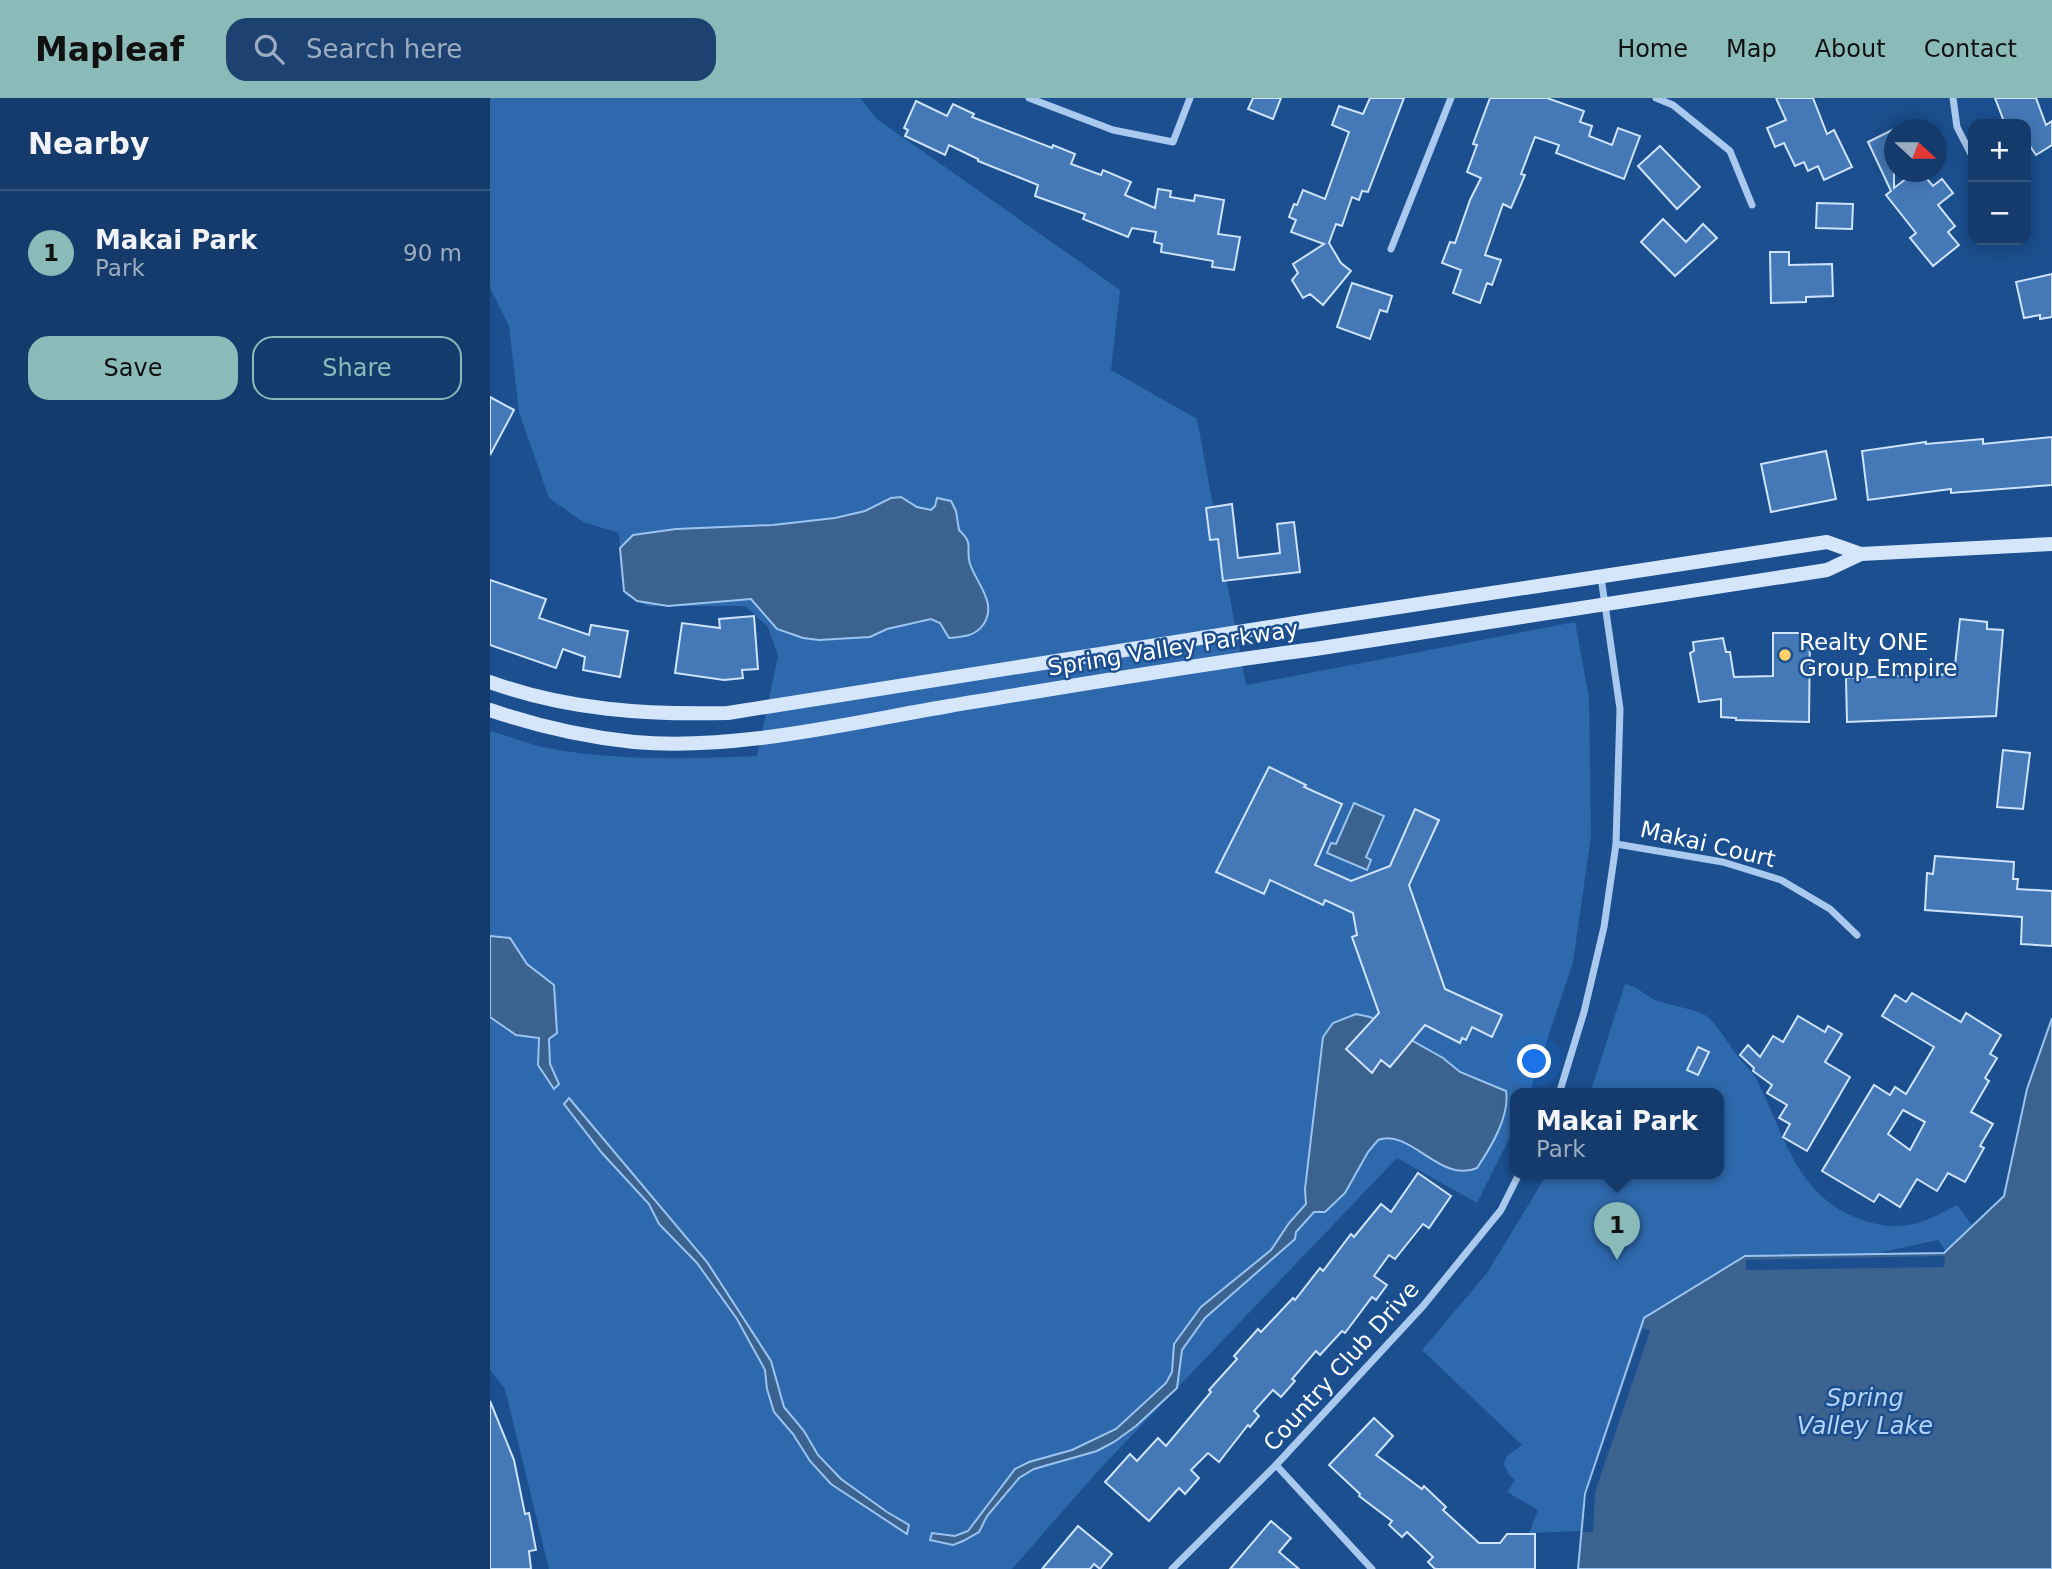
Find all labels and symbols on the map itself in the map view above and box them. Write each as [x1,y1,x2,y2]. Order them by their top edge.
north arrow [1884,119,1947,182]
street label: Spring Valley Parkway [1046,615,1300,681]
place label: Realty ONE Group Empire [1799,629,1957,681]
marker: Realty ONE Group Empire [1777,647,1793,663]
street label: Makai Court [1638,816,1778,872]
your location [1517,1044,1551,1078]
pin: 1 [1594,1202,1640,1260]
street label: Country Club Drive [1258,1276,1424,1456]
water label: Spring Valley Lake [1797,1384,1933,1440]

